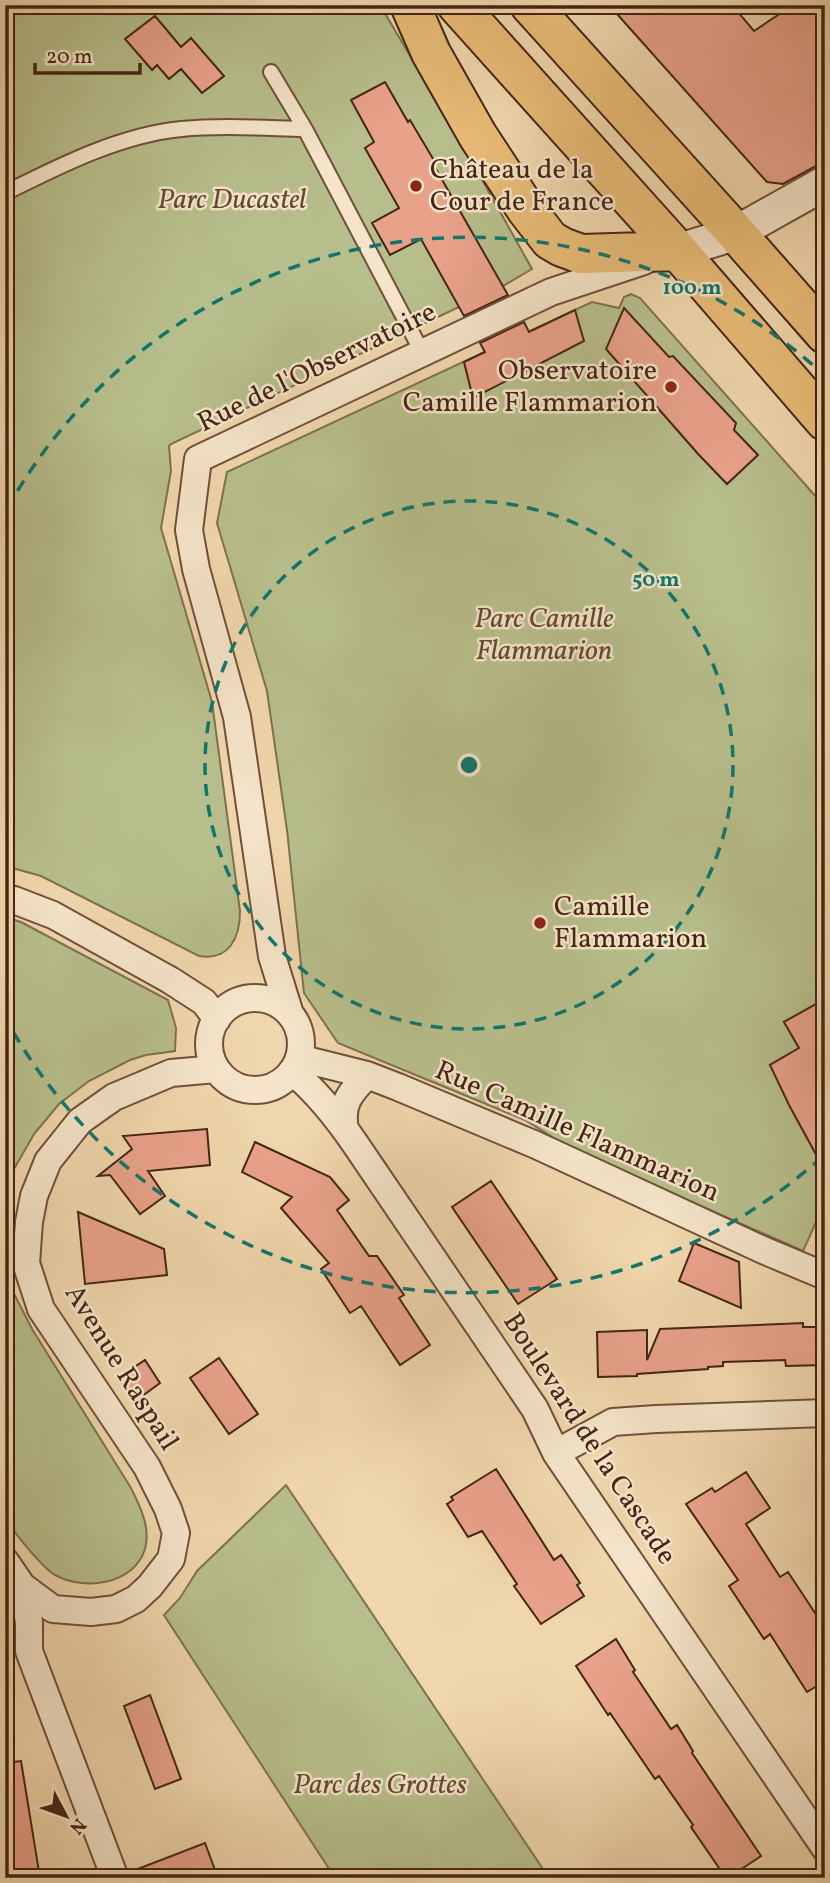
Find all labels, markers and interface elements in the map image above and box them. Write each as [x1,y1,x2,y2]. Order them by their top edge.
scale bar [35,32,140,76]
text: 20 m [46,43,92,72]
place label: Château de la Cour de France [430,151,614,222]
marker: Château de la Cour de France [408,178,424,194]
park label: Parc Ducastel [158,181,306,220]
text: 100 m [662,274,722,303]
street label: Rue de l'Observatoire [191,293,443,443]
place label: Observatoire Camille Flammarion [403,352,657,423]
marker: Observatoire Camille Flammarion [663,379,679,395]
text: 50 m [632,566,680,595]
park label: Parc Camille Flammarion [475,600,613,671]
centre of rings [457,753,481,777]
place label: Camille Flammarion [554,888,707,959]
marker: Camille Flammarion [532,915,548,931]
street label: Rue Camille Flammarion [428,1052,726,1212]
street label: Avenue Raspail [54,1277,188,1459]
street label: Boulevard de la Cascade [493,1305,685,1573]
park label: Parc des Grottes [293,1766,467,1805]
north arrow [32,1782,102,1852]
text: N [63,1812,92,1840]

